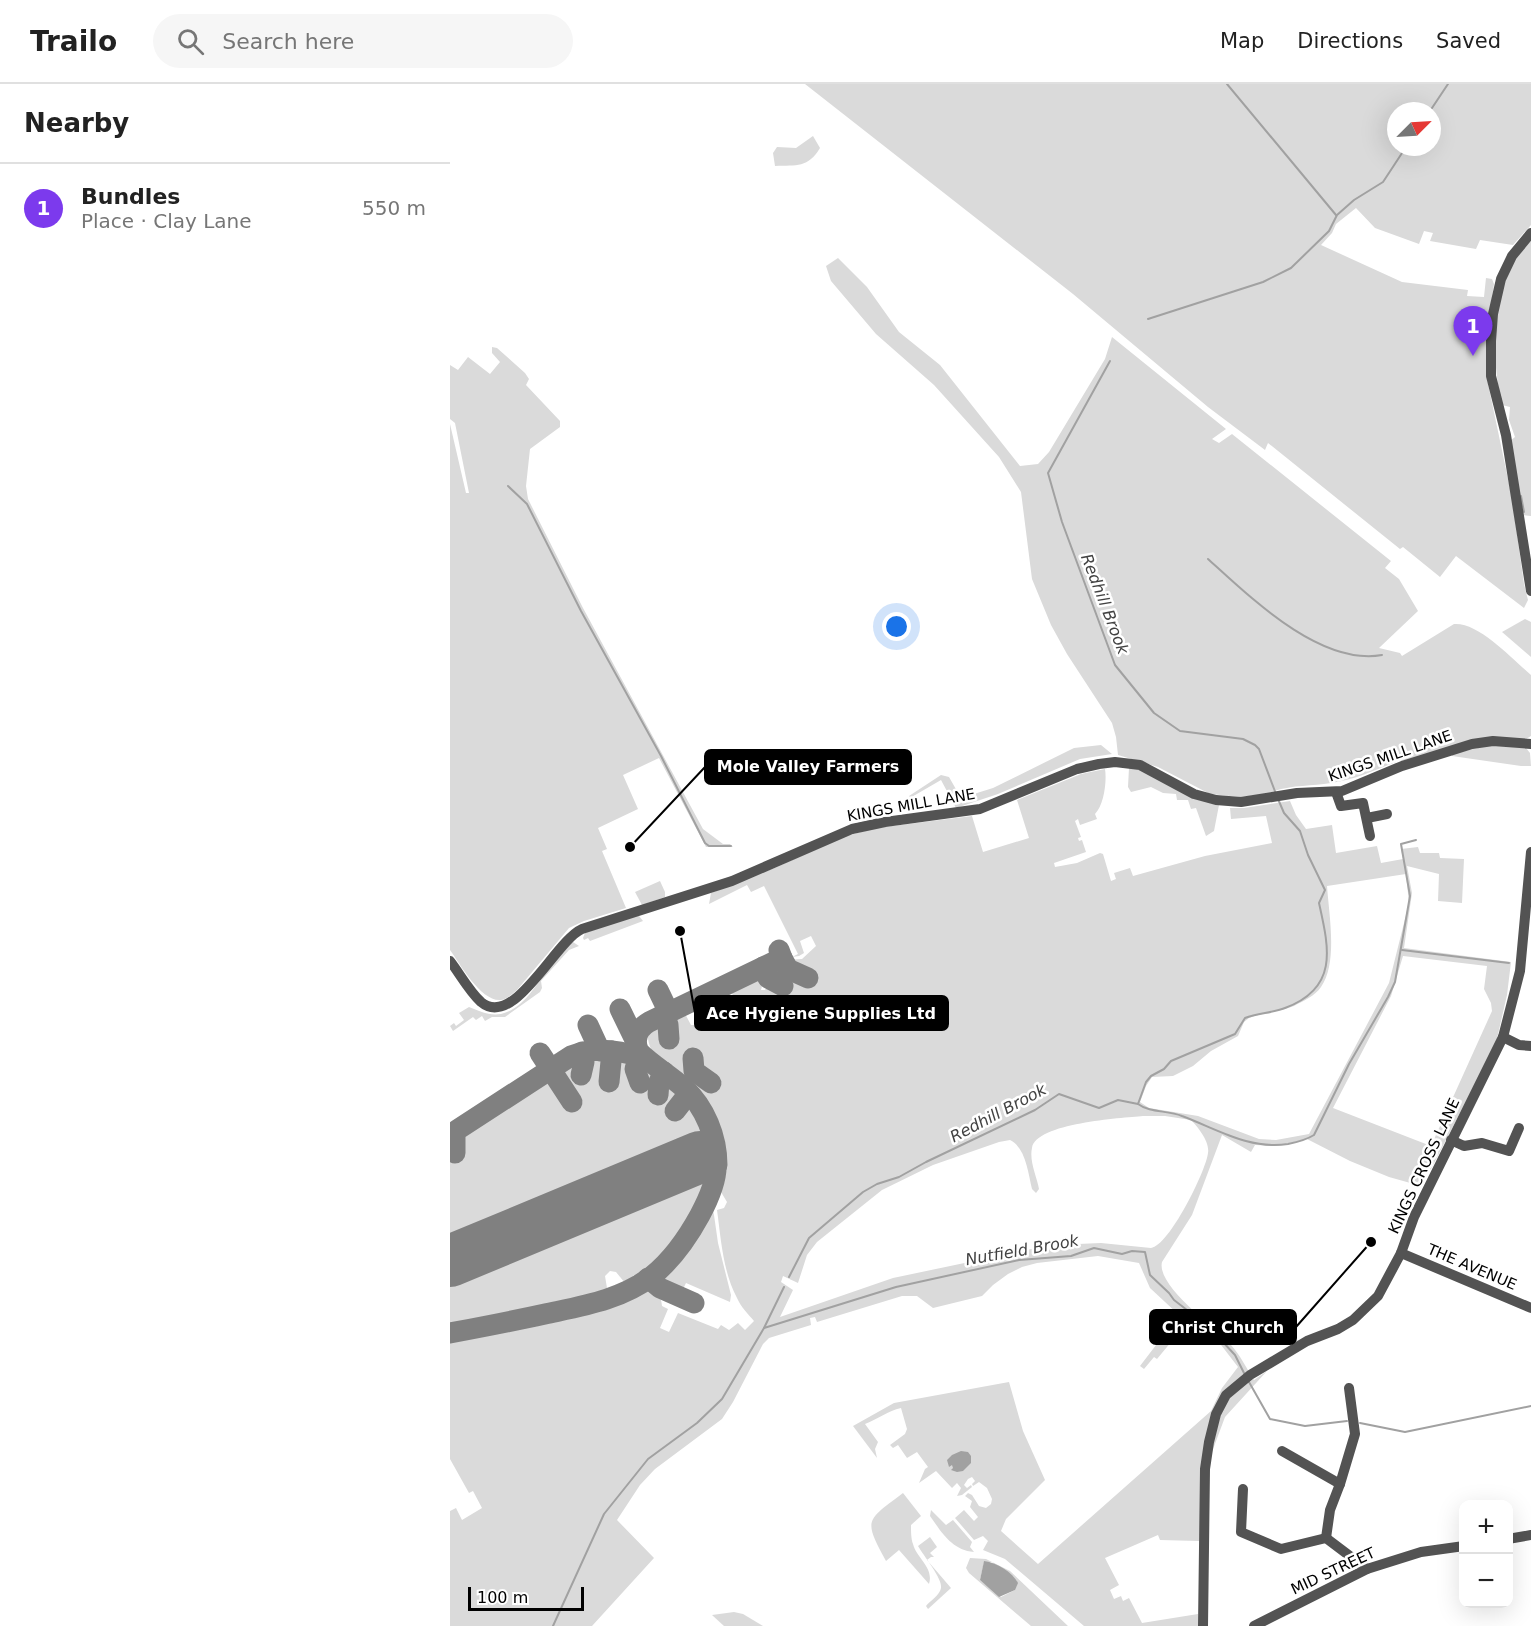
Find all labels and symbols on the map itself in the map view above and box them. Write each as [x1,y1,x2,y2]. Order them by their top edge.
north arrow [1387,102,1441,156]
pin: 1 [1454,306,1492,356]
water label: Redhill Brook [1077,551,1133,658]
your location [882,612,911,641]
street label: KINGS MILL LANE [1326,726,1454,786]
callout: Mole Valley Farmers [705,750,911,784]
text: Mole Valley Farmers [717,757,899,776]
street label: KINGS MILL LANE [845,785,977,825]
callout: Ace Hygiene Supplies Ltd [695,996,948,1030]
text: Ace Hygiene Supplies Ltd [706,1004,936,1023]
water label: Redhill Brook [947,1079,1050,1146]
street label: KINGS CROSS LANE [1385,1095,1463,1237]
water label: Nutfield Brook [964,1231,1081,1269]
street label: THE AVENUE [1424,1240,1519,1294]
callout: Christ Church [1150,1310,1296,1344]
text: Christ Church [1162,1318,1284,1337]
street label: MID STREET [1288,1543,1379,1598]
scale bar [468,1584,584,1612]

